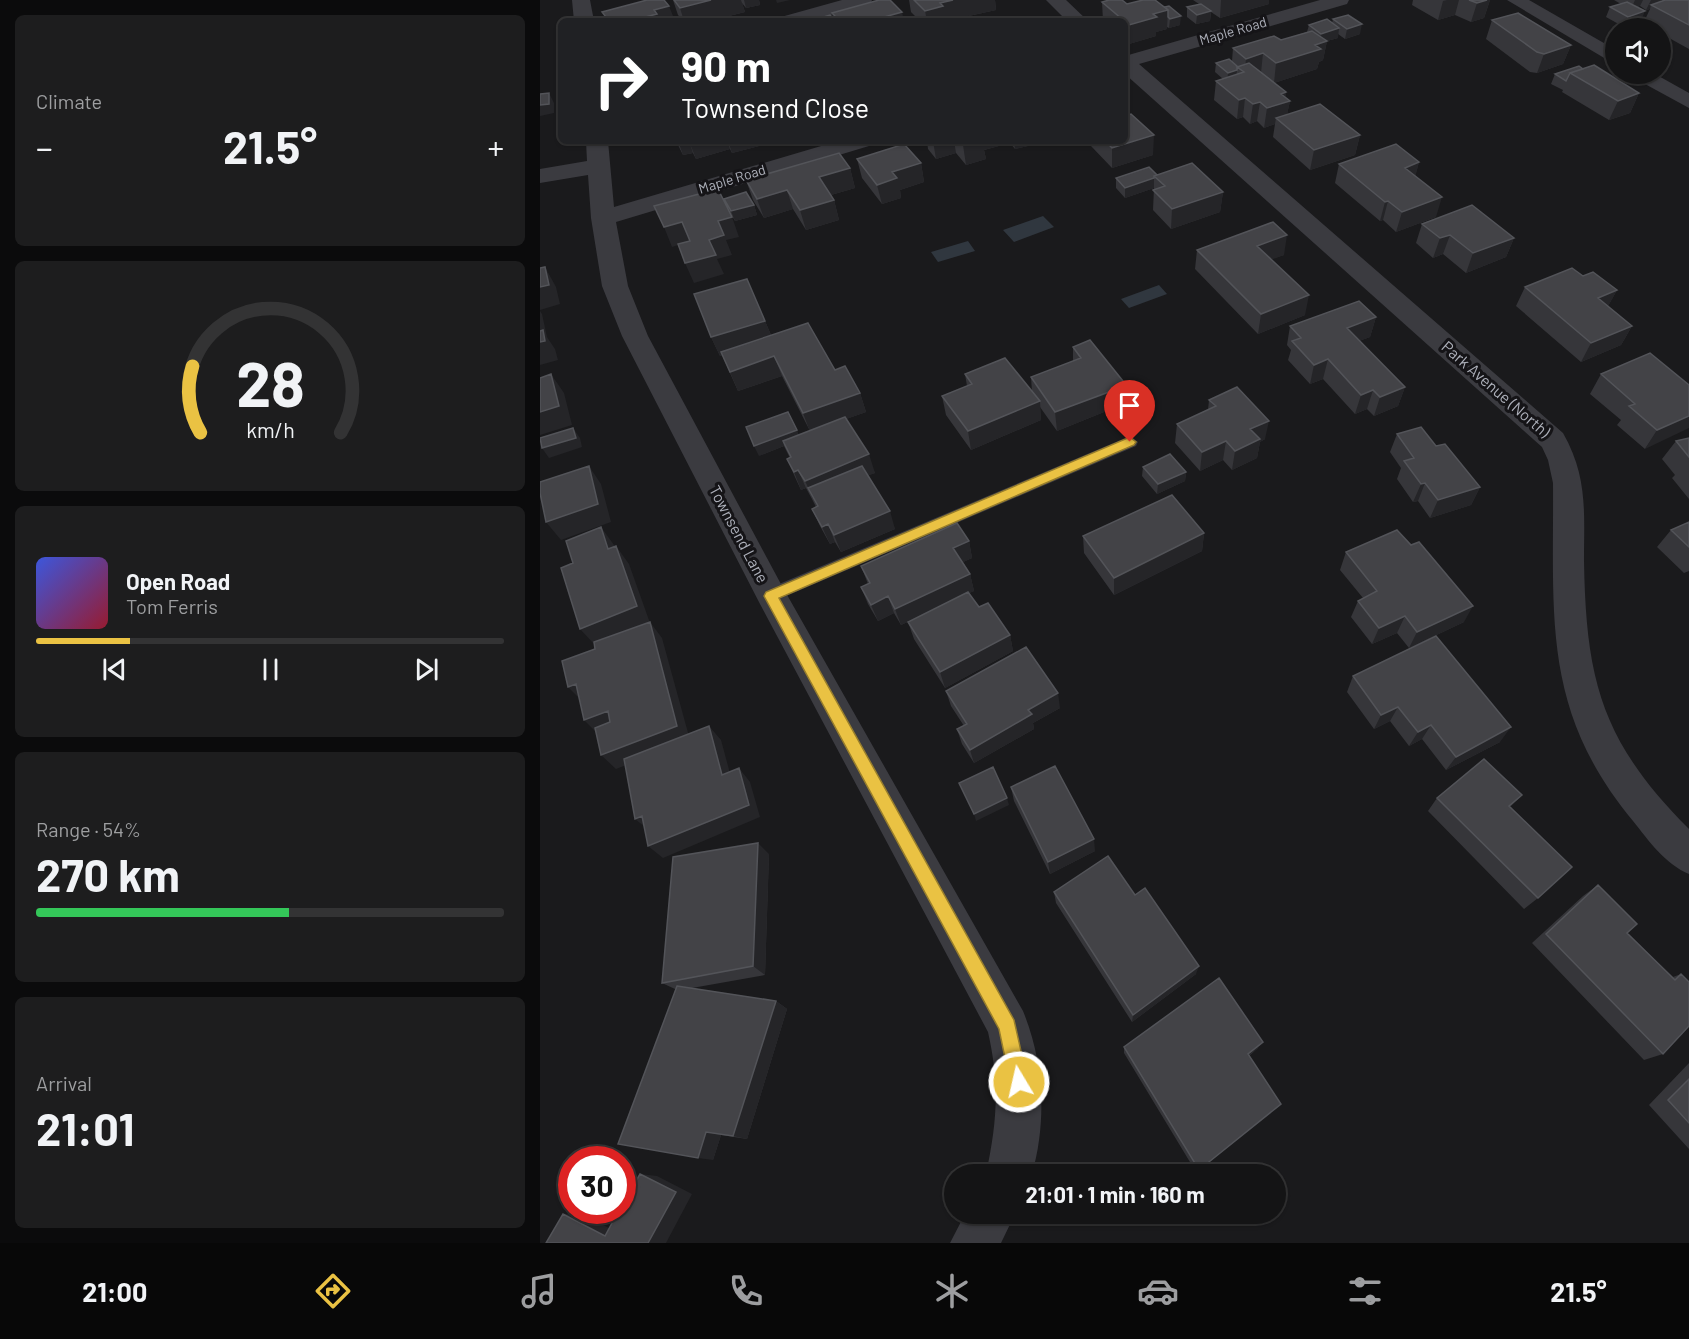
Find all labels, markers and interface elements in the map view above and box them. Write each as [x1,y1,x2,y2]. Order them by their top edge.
street label: Maple Road [1197,13,1269,48]
map controls [1605,18,1671,84]
button: sound [1605,18,1671,84]
text: 90 m [681,40,771,90]
icon: right [582,42,660,120]
text: Climate [36,89,102,113]
text: Townsend Close [681,91,869,123]
text: 21.5° [223,119,317,173]
text: − [36,127,53,167]
text: + [488,127,504,167]
street label: Maple Road [696,160,767,197]
street label: Park Avenue (North) [1438,336,1555,441]
text: 28 [236,345,304,419]
pin [1104,380,1155,442]
icon: arrive [1113,389,1146,422]
text: km/h [246,417,294,442]
street label: Townsend Lane [706,482,773,586]
text: Open Road [126,568,230,594]
text: Tom Ferris [126,594,218,618]
icon: previous [98,653,131,686]
icon: pause [254,653,287,686]
icon: next [410,653,443,686]
text: Range · 54% [36,817,141,841]
text: 270 km [36,847,180,901]
position arrow [987,1050,1051,1114]
text: Arrival [36,1071,92,1095]
text: 21:01 [36,1101,134,1155]
speed limit sign: 30 [558,1146,636,1224]
text: 21:01 · 1 min · 160 m [1025,1181,1205,1207]
icon: directions [312,1270,354,1312]
icon: music [518,1270,560,1312]
icon: phone [725,1270,767,1312]
icon: climate [931,1270,973,1312]
icon: car [1137,1270,1179,1312]
icon: filters [1344,1270,1386,1312]
text: 21:00 [82,1275,147,1307]
text: 21.5° [1550,1275,1607,1307]

